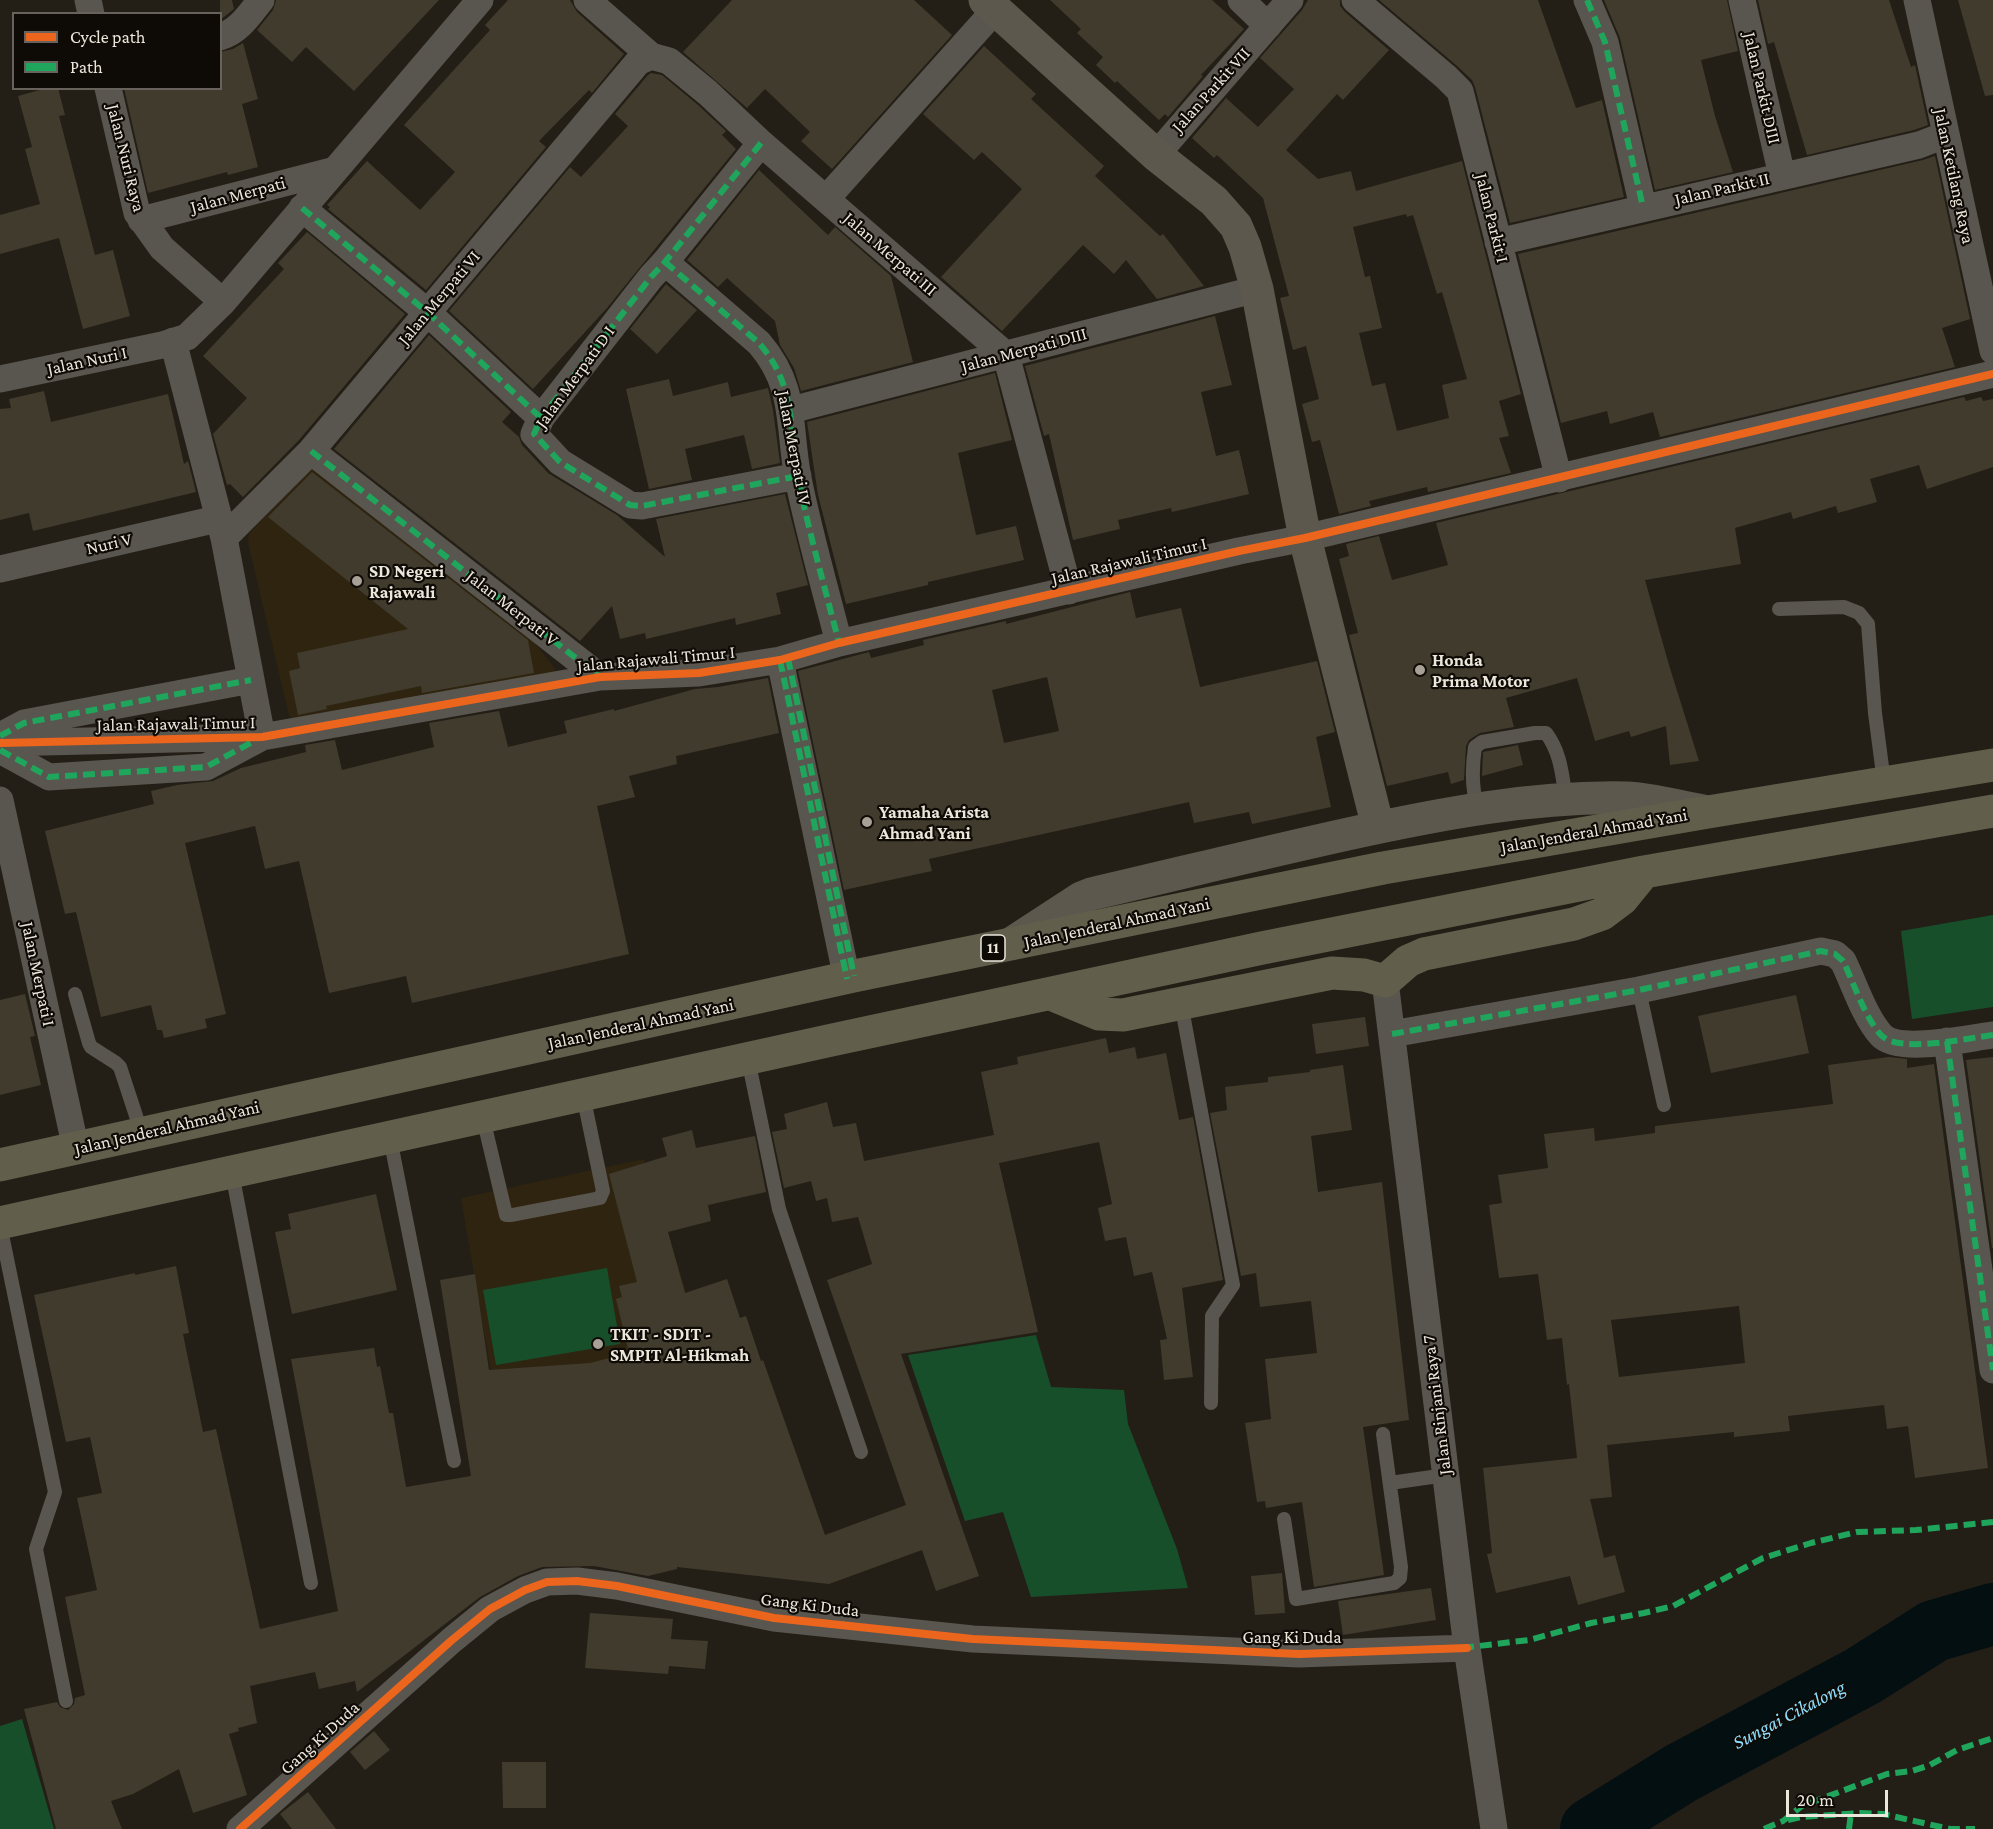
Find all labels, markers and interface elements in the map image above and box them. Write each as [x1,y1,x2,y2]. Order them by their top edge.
legend [12,12,222,90]
text: Cycle path [70,27,145,47]
street label: Jalan Parkit DIII [1739,30,1785,146]
street label: Jalan Parkit VII [1167,43,1255,137]
text: Path [70,57,103,77]
street label: Jalan Nuri Raya [102,102,150,214]
street label: Jalan Ketilang Raya [1929,106,1979,246]
street label: Jalan Parkit II [1672,168,1772,210]
street label: Jalan Parkit I [1470,171,1514,265]
street label: Jalan Merpati [188,172,288,218]
street label: Jalan Merpati III [839,207,941,301]
street label: Jalan Merpati VI [393,246,485,350]
street label: Jalan Merpati D I [531,321,619,433]
street label: Jalan Merpati DIII [959,323,1089,377]
street label: Jalan Nuri I [45,342,129,380]
street label: Jalan Merpati IV [772,389,816,507]
street label: Nuri V [84,528,134,560]
street label: Jalan Rajawali Timur I [1049,533,1209,589]
place label: SD Negeri Rajawali [369,560,444,602]
street label: Jalan Merpati V [462,565,562,651]
marker: SD Negeri Rajawali [350,574,364,588]
street label: Jalan Rajawali Timur I [576,641,736,677]
place label: Honda Prima Motor [1432,649,1530,692]
marker: Honda Prima Motor [1413,663,1427,677]
street label: Jalan Rajawali Timur I [97,712,255,736]
place label: Yamaha Arista Ahmad Yani [879,801,989,844]
street label: Jalan Jenderal Ahmad Yani [1499,804,1689,858]
marker: Yamaha Arista Ahmad Yani [860,815,874,829]
street label: Jalan Jenderal Ahmad Yani [1022,893,1212,953]
street label: Jalan Merpati I [16,920,60,1028]
road number: 11 [981,935,1005,961]
street label: Jalan Jenderal Ahmad Yani [546,994,736,1054]
street label: Jalan Jenderal Ahmad Yani [72,1096,262,1160]
place label: TKIT - SDIT - SMPIT Al-Hikmah [610,1323,749,1366]
street label: Jalan Rinjani Raya 7 [1418,1334,1456,1476]
marker: TKIT - SDIT - SMPIT Al-Hikmah [591,1337,605,1351]
street label: Gang Ki Duda [759,1588,861,1622]
street label: Gang Ki Duda [1242,1626,1342,1648]
water label: Sungai Cikalong [1728,1675,1850,1755]
street label: Gang Ki Duda [276,1697,364,1779]
scale bar [1789,1778,1891,1816]
text: 20 m [1797,1790,1834,1810]

